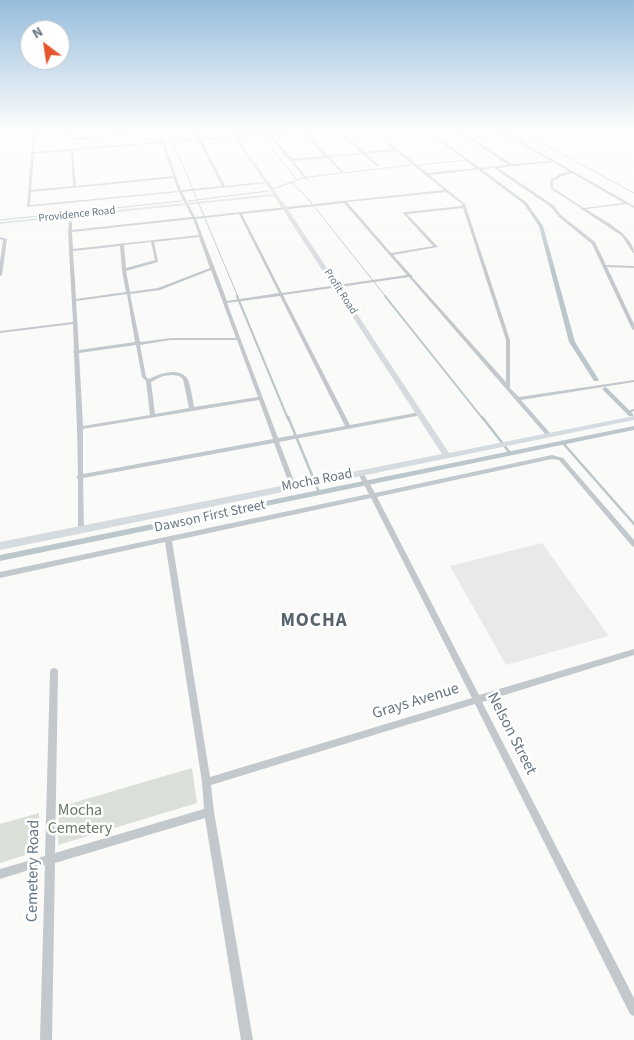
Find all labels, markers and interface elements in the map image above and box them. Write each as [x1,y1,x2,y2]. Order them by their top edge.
north arrow [20,20,70,70]
text: N [29,22,47,44]
street label: Providence Road [38,204,116,226]
street label: Profit Road [320,267,360,317]
street label: Mocha Road [280,466,354,496]
street label: Dawson First Street [153,497,267,537]
district label: MOCHA [280,611,348,633]
street label: Grays Avenue [370,680,462,724]
street label: Nelson Street [482,690,540,778]
park label: Mocha Cemetery [48,801,112,839]
street label: Cemetery Road [24,820,44,922]

